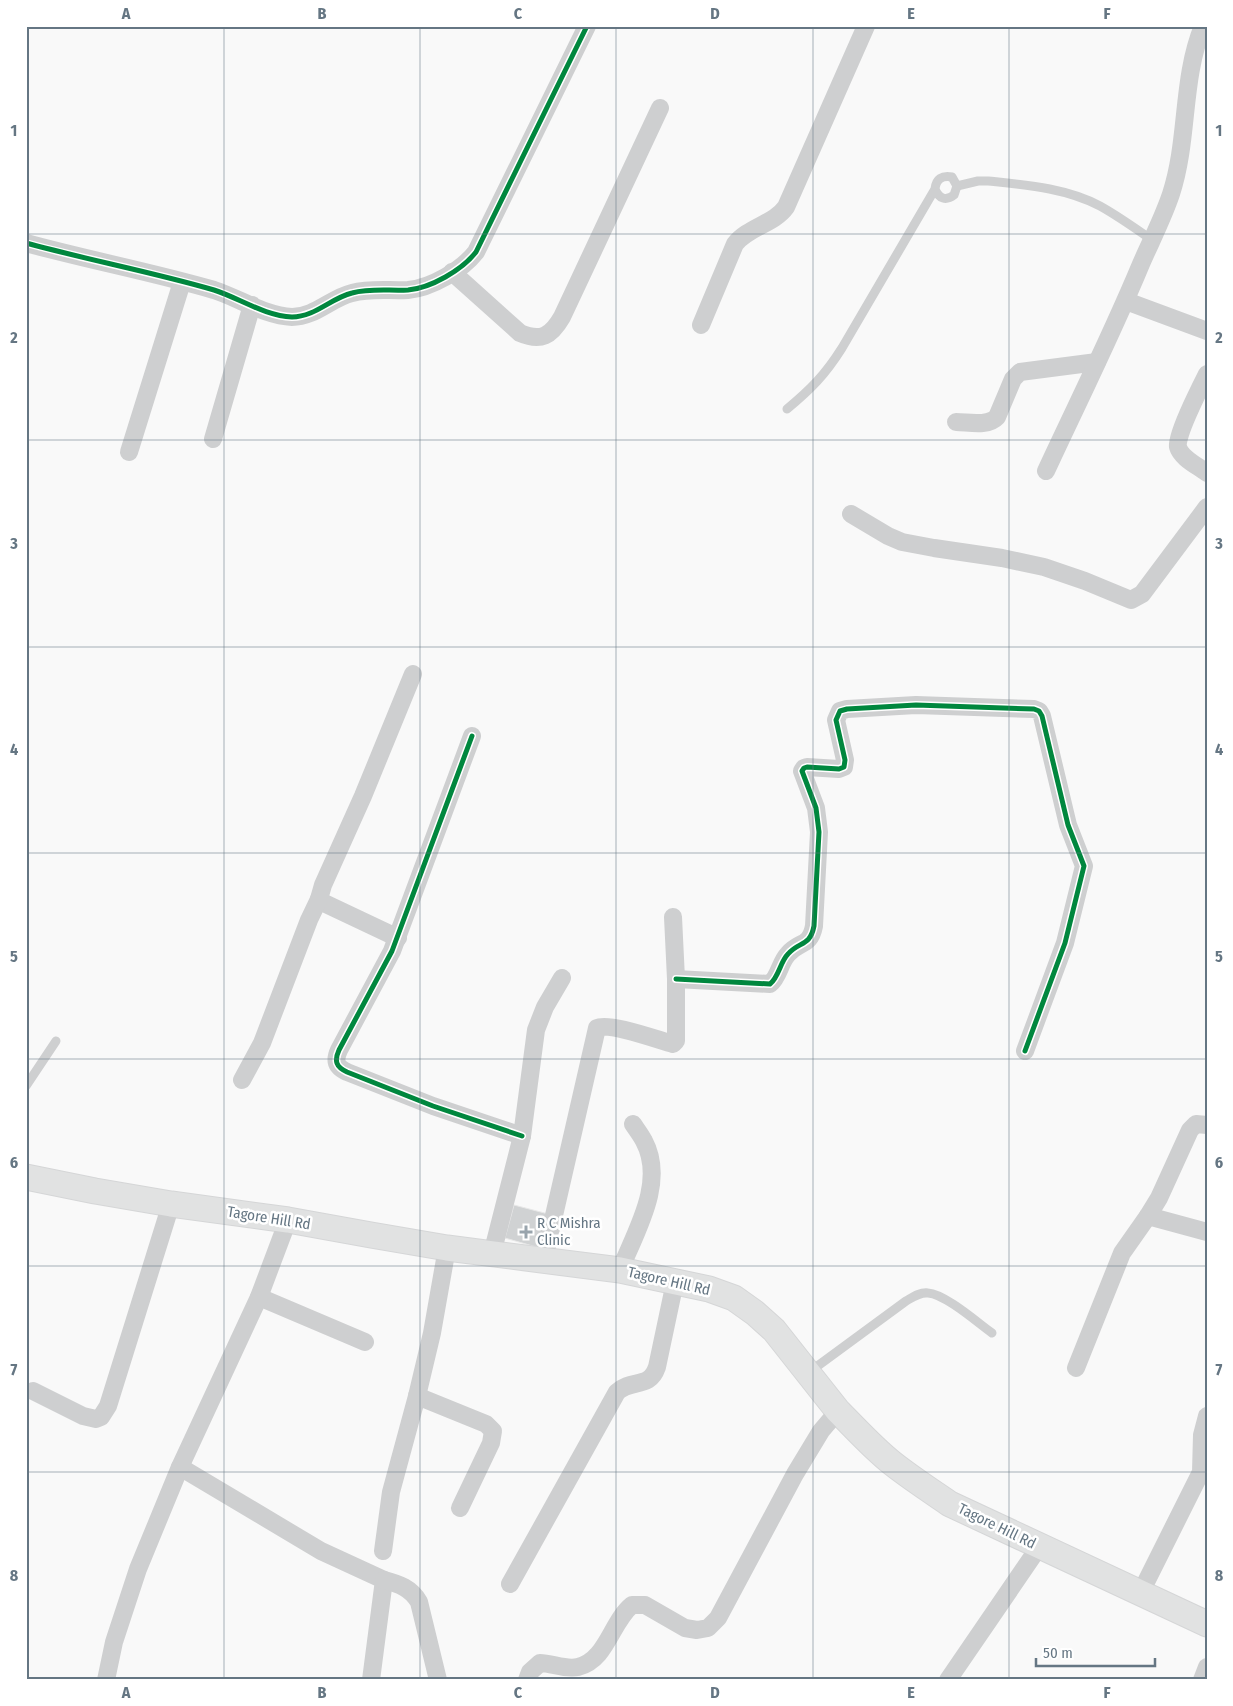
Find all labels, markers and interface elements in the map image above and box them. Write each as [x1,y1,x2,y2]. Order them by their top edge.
text: A [121,4,131,23]
text: B [318,4,327,23]
text: C [514,4,523,23]
text: D [710,4,720,23]
text: E [907,4,915,23]
text: F [1103,4,1111,23]
text: 1 [11,121,17,140]
text: 1 [1216,121,1222,140]
text: 2 [9,328,18,347]
text: 2 [1214,328,1223,347]
text: 3 [9,534,18,553]
text: 3 [1214,534,1223,553]
text: 4 [10,740,18,759]
text: 4 [1215,740,1223,759]
text: 5 [10,947,18,966]
text: 5 [1215,947,1223,966]
text: 6 [10,1153,18,1172]
text: 6 [1215,1153,1223,1172]
street label: Tagore Hill Rd [226,1203,312,1233]
place label: R C Mishra Clinic [537,1214,601,1249]
marker: R C Mishra Clinic [519,1225,533,1239]
street label: Tagore Hill Rd [626,1263,712,1299]
text: 7 [11,1360,18,1379]
text: 7 [1216,1360,1223,1379]
street label: Tagore Hill Rd [955,1499,1039,1553]
text: 8 [10,1566,19,1585]
text: 8 [1215,1566,1224,1585]
scale bar [1036,1636,1154,1668]
text: 50 m [1043,1644,1073,1662]
text: A [121,1683,131,1702]
text: B [318,1683,327,1702]
text: C [514,1683,523,1702]
text: D [710,1683,720,1702]
text: E [907,1683,915,1702]
text: F [1103,1683,1111,1702]

